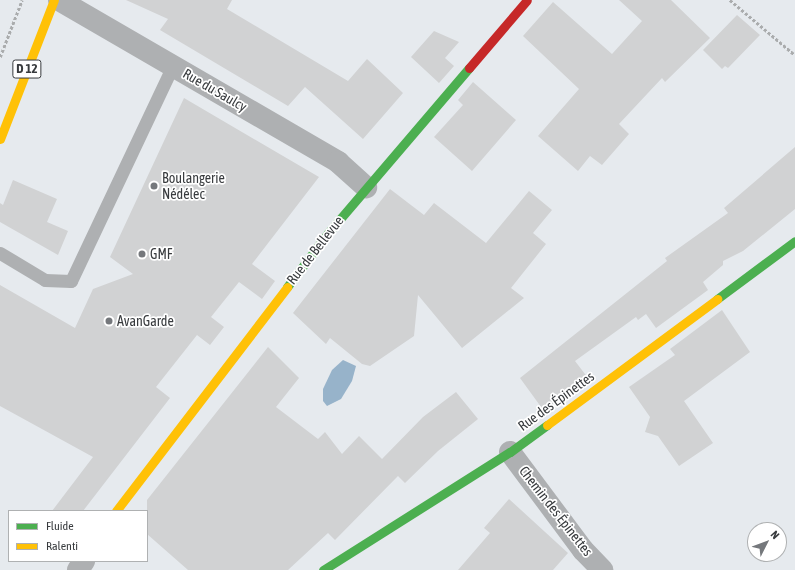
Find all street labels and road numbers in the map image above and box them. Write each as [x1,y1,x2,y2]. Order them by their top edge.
road number: D 12 [12,58,42,80]
street label: Rue du Saulcy [180,65,250,115]
street label: Rue de Bellevue [283,212,347,288]
street label: Rue des Épinettes [515,368,597,434]
street label: Chemin des Épinettes [516,463,596,559]

